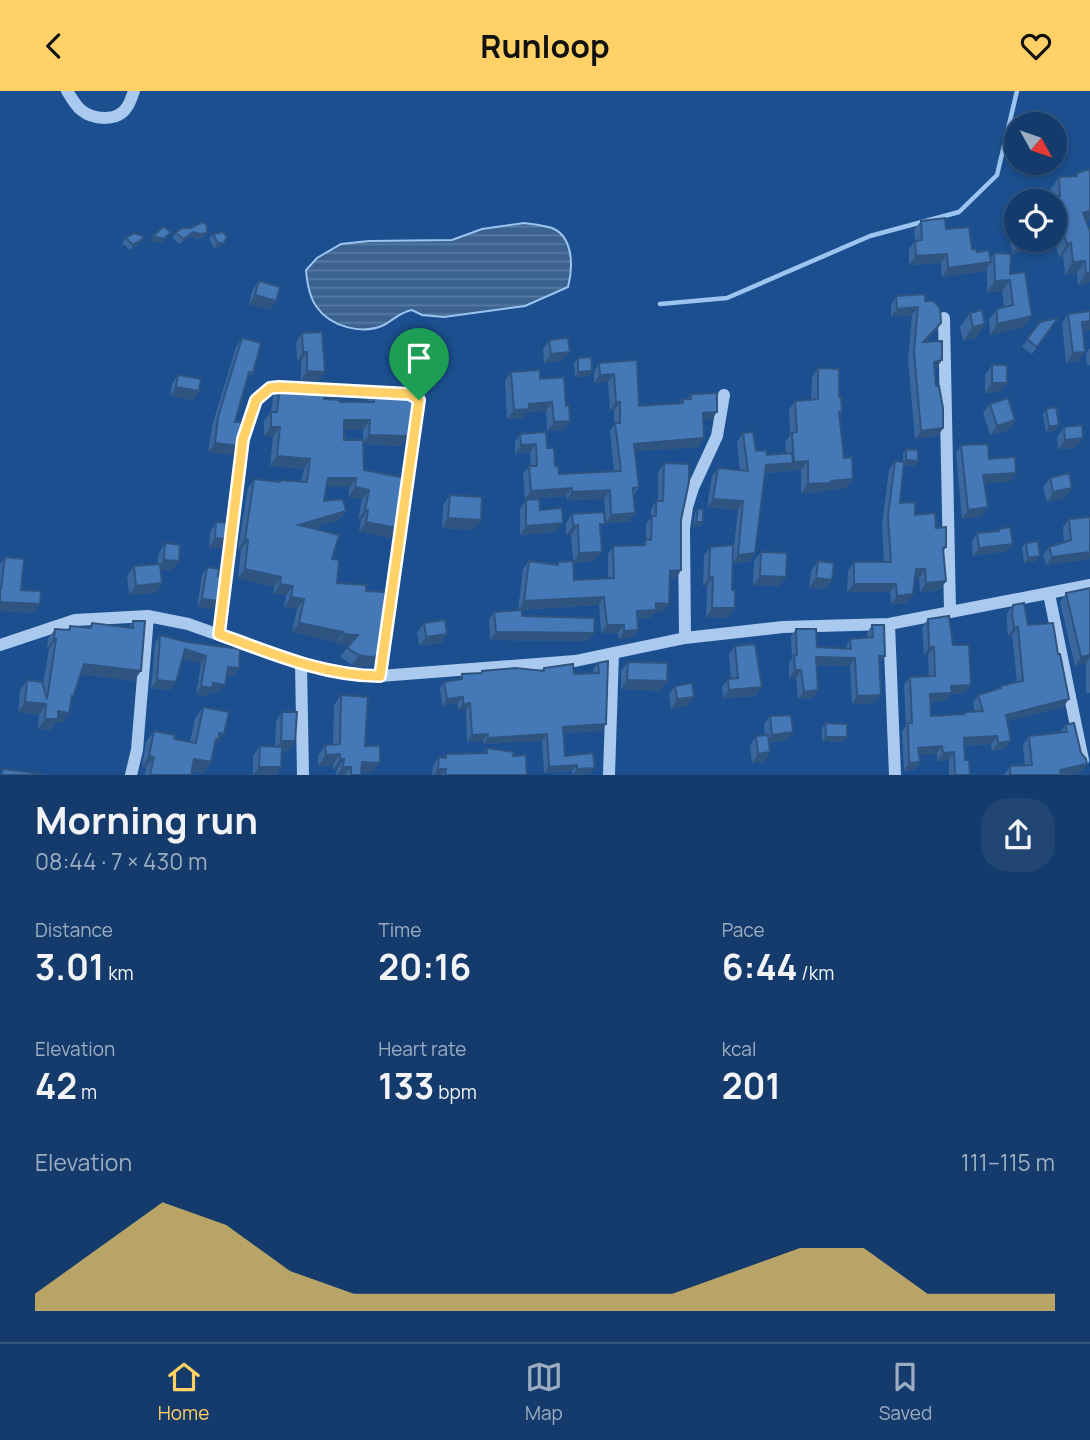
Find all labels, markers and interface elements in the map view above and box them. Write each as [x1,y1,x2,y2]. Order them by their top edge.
text: Runloop [480,24,610,68]
icon: back [35,27,73,65]
icon: heart [1017,27,1055,65]
north arrow [1004,112,1068,175]
map controls [1004,112,1067,252]
button: locate [1004,189,1067,252]
pin [389,328,449,400]
icon: arrive [400,339,438,377]
text: Morning run [35,793,258,845]
button: share [981,798,1055,872]
text: 08:44 · 7 × 430 m [35,845,207,877]
text: Distance [35,917,113,943]
text: Time [378,917,421,943]
text: Pace [722,917,765,943]
text: 3.01 [35,943,104,991]
text: 20:16 [378,943,471,991]
text: 6:44 [722,943,798,991]
text: km [104,960,134,986]
text: /km [798,960,834,986]
text: Elevation [35,1036,115,1062]
text: Heart rate [378,1036,466,1062]
text: kcal [722,1036,756,1062]
text: 42 [35,1062,77,1110]
text: 133 [378,1062,434,1110]
text: 201 [722,1062,781,1110]
text: m [77,1079,97,1105]
text: bpm [434,1079,477,1105]
text: Elevation [35,1146,132,1178]
text: 111–115 m [961,1146,1055,1178]
tab: Home [158,1358,209,1426]
tab: Map [525,1358,563,1426]
tab: Saved [879,1358,932,1426]

